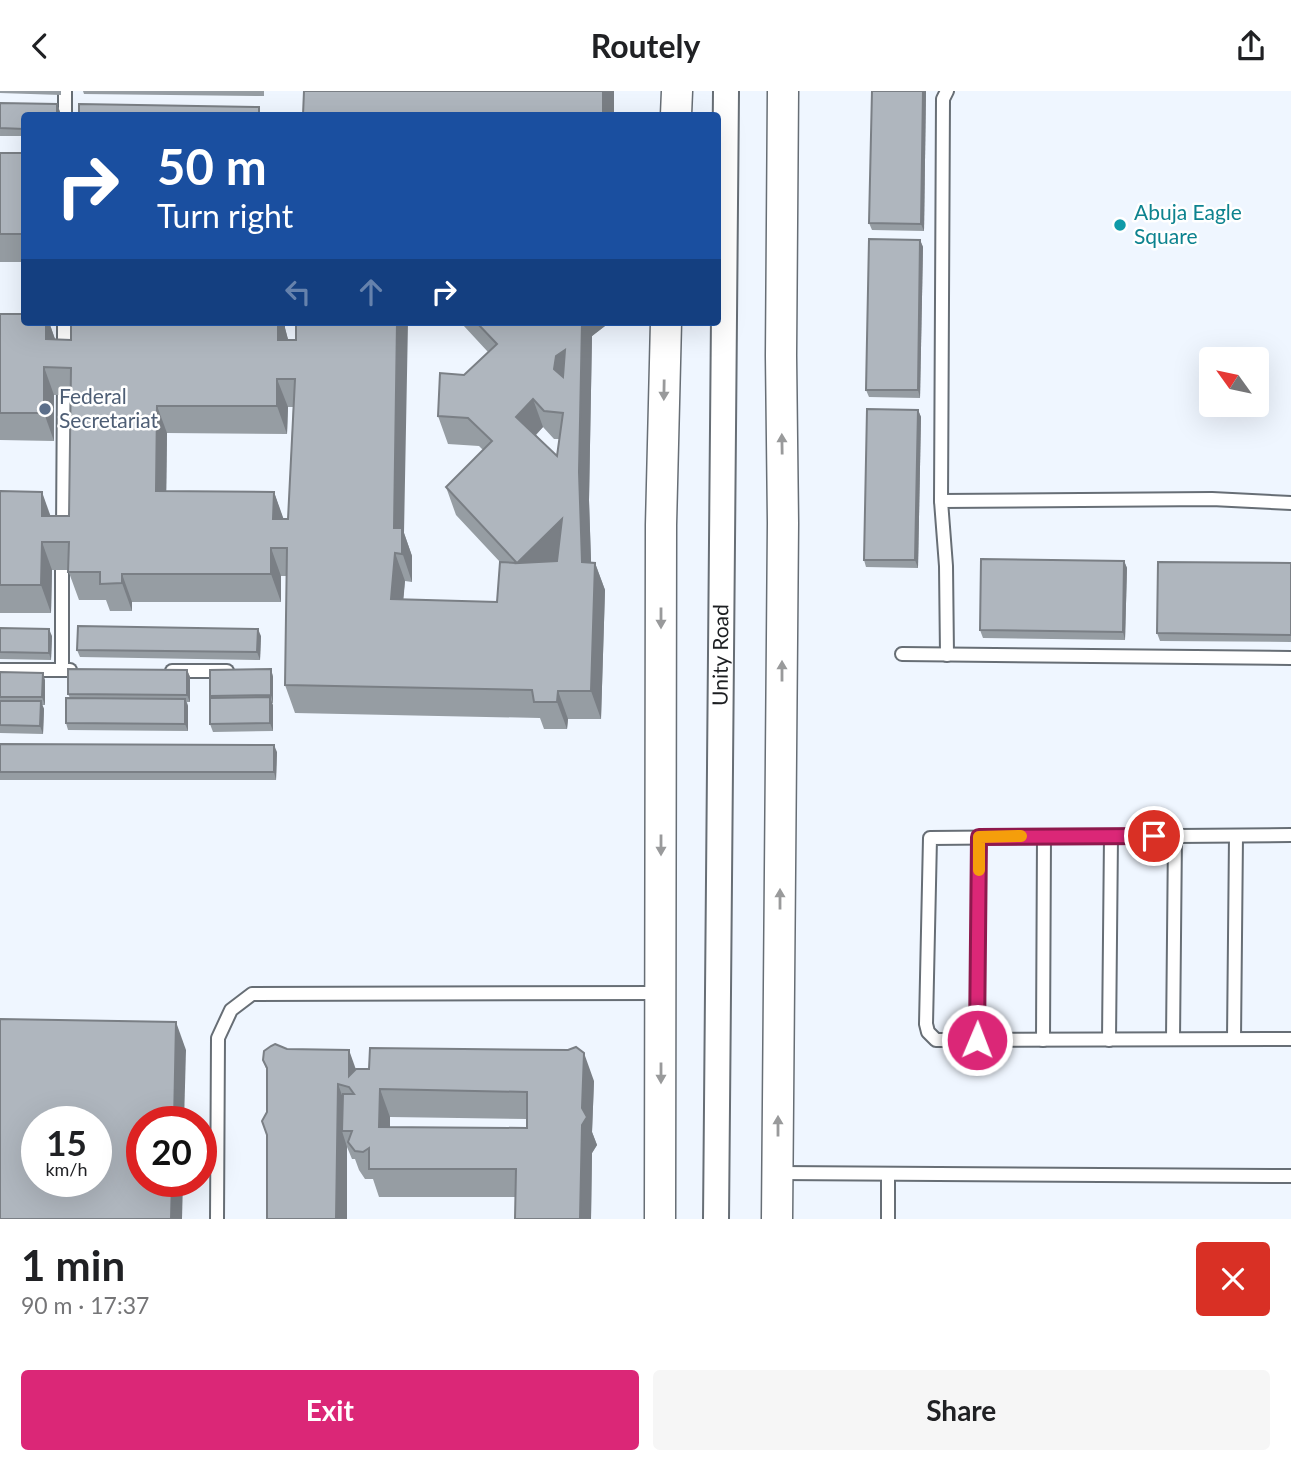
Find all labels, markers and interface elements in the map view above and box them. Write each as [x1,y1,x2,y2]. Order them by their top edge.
text: Routely [591,26,700,65]
icon: back [21,27,59,65]
icon: share [1232,27,1270,65]
text: 50 m [157,137,267,195]
icon: right [42,140,133,231]
text: Turn right [157,196,293,235]
place label: Abuja Eagle Square [1134,199,1242,248]
marker: Abuja Eagle Square [1112,217,1128,233]
icon: left [279,273,317,311]
icon: ahead [352,273,390,311]
icon: right [425,273,463,311]
north arrow [1199,347,1269,417]
map controls [1199,347,1269,417]
one-way arrow [658,379,670,401]
place label: Federal Secretariat [59,383,159,432]
marker: Federal Secretariat [37,401,53,417]
one-way arrow [776,433,788,455]
street label: Unity Road [707,604,732,706]
one-way arrow [655,607,667,629]
one-way arrow [776,660,788,682]
pin [1124,806,1184,866]
icon: arrive [1135,817,1173,855]
one-way arrow [655,834,667,856]
one-way arrow [774,888,786,910]
position arrow [940,1003,1014,1077]
one-way arrow [655,1062,667,1084]
speed limit sign: 20 [126,1106,217,1197]
one-way arrow [772,1115,784,1137]
text: 15 [46,1121,87,1163]
text: km/h [45,1158,88,1180]
text: 1 min [21,1240,125,1290]
button: close [1196,1242,1270,1316]
text: 90 m · 17:37 [21,1291,149,1319]
button: Exit [21,1370,639,1450]
button: Share [653,1370,1270,1450]

